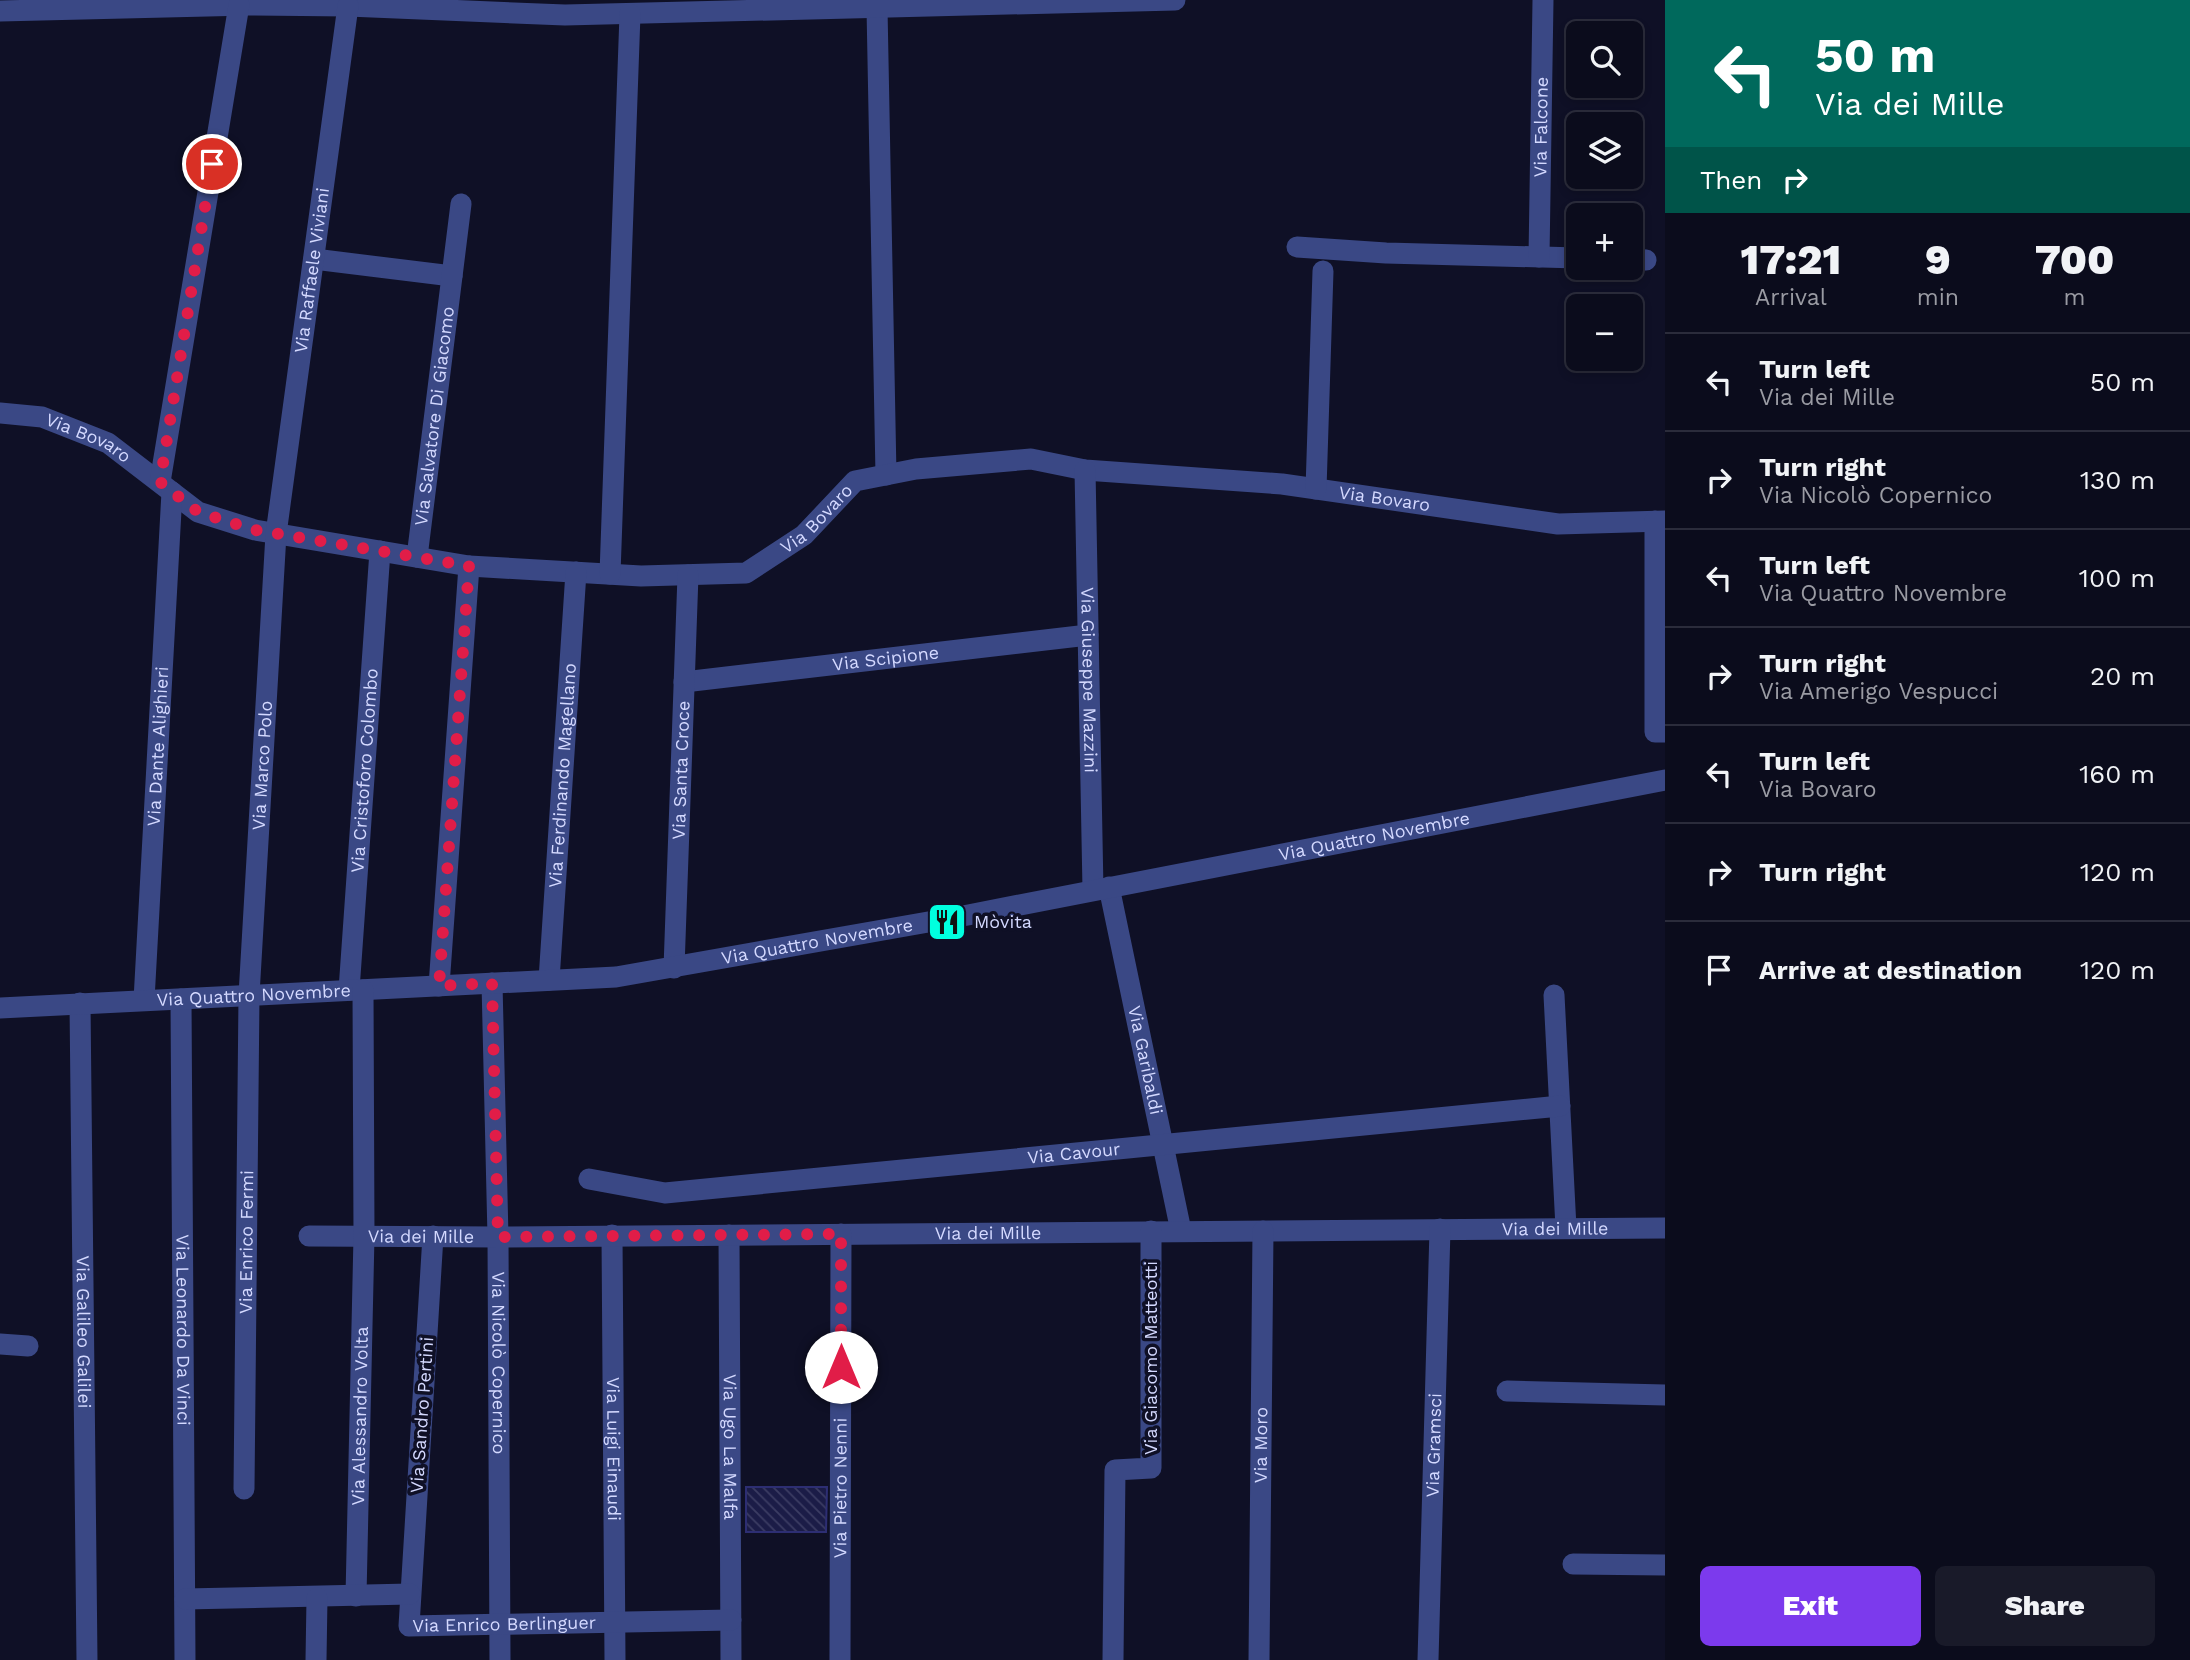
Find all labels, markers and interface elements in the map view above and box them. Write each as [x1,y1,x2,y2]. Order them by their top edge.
map controls [1566,21,1643,371]
button: search [1566,21,1643,98]
text: 50 m [1815,26,1935,84]
icon: left [1700,28,1791,119]
street label: Via Falcone [1529,77,1552,177]
text: Via dei Mille [1815,85,2004,123]
button: layers [1566,112,1643,189]
pin [182,134,242,194]
icon: arrive [193,145,231,183]
icon: right [1776,161,1814,199]
text: Then [1700,165,1762,195]
street label: Via Raffaele Viviani [290,186,333,354]
button: + [1566,203,1643,280]
text: 17:21 [1741,235,1841,284]
text: 9 [1925,235,1951,284]
text: 700 [2035,235,2114,284]
text: Arrival [1755,284,1827,311]
text: min [1917,284,1959,311]
text: m [2064,284,2086,311]
button: − [1566,294,1643,371]
street label: Via Salvatore Di Giacomo [410,305,458,527]
text: Turn left [1759,354,1870,384]
icon: left [1700,363,1738,401]
text: 50 m [2090,367,2155,397]
text: Via dei Mille [1759,384,1895,411]
street label: Via Bovaro [43,408,135,467]
text: Turn right [1759,452,1886,482]
icon: right [1700,461,1738,499]
text: 130 m [2080,465,2155,495]
street label: Via Bovaro [776,479,857,558]
street label: Via Bovaro [1337,481,1432,515]
text: Via Nicolò Copernico [1759,482,1992,509]
text: Turn left [1759,550,1870,580]
icon: left [1700,559,1738,597]
text: 100 m [2079,563,2155,593]
text: Via Quattro Novembre [1759,580,2007,607]
street label: Via Giuseppe Mazzini [1077,587,1102,773]
street label: Via Scipione [831,641,940,675]
text: Turn right [1759,648,1886,678]
icon: right [1700,657,1738,695]
text: 20 m [2090,661,2155,691]
street label: Via Ferdinando Magellano [544,662,580,889]
street label: Via Dante Alighieri [143,666,172,827]
street label: Via Cristoforo Colombo [346,668,382,874]
text: Via Amerigo Vespucci [1759,678,1998,705]
street label: Via Marco Polo [248,700,276,831]
street label: Via Santa Croce [668,700,694,840]
text: Turn left [1759,746,1870,776]
icon: left [1700,755,1738,793]
text: 160 m [2079,759,2155,789]
text: Via Bovaro [1759,776,1877,803]
street label: Via Quattro Novembre [1277,807,1472,865]
icon: right [1700,853,1738,891]
text: Turn right [1759,857,1886,887]
text: 120 m [2080,857,2155,887]
restaurant icon: Mòvita [926,901,968,943]
place label: Mòvita [974,911,1032,932]
street label: Via Quattro Novembre [720,914,915,968]
icon: arrive [1700,951,1738,989]
text: Arrive at destination [1759,955,2022,985]
text: 120 m [2080,955,2155,985]
street label: Via Quattro Novembre [156,979,351,1010]
street label: Via Garibaldi [1124,1004,1167,1117]
street label: Via Cavour [1026,1138,1121,1168]
street label: Via Enrico Fermi [235,1170,257,1314]
street label: Via dei Mille [1502,1217,1608,1239]
street label: Via dei Mille [935,1222,1041,1244]
street label: Via dei Mille [368,1225,474,1247]
street label: Via Leonardo Da Vinci [172,1234,195,1426]
street label: Via Galileo Galilei [73,1255,95,1409]
street label: Via Giacomo Matteotti [1140,1261,1161,1455]
street label: Via Nicolò Copernico [488,1271,510,1454]
street label: Via Alessandro Volta [347,1326,372,1506]
position arrow [804,1330,878,1404]
street label: Via Sandro Pertini [406,1336,437,1494]
street label: Via Ugo La Malfa [720,1374,741,1520]
street label: Via Luigi Einaudi [603,1377,625,1521]
street label: Via Gramsci [1422,1393,1445,1497]
street label: Via Moro [1250,1407,1271,1483]
street label: Via Pietro Nenni [829,1418,851,1558]
button: Exit [1700,1566,1921,1646]
button: Share [1935,1566,2155,1646]
street label: Via Enrico Berlinguer [412,1612,596,1636]

